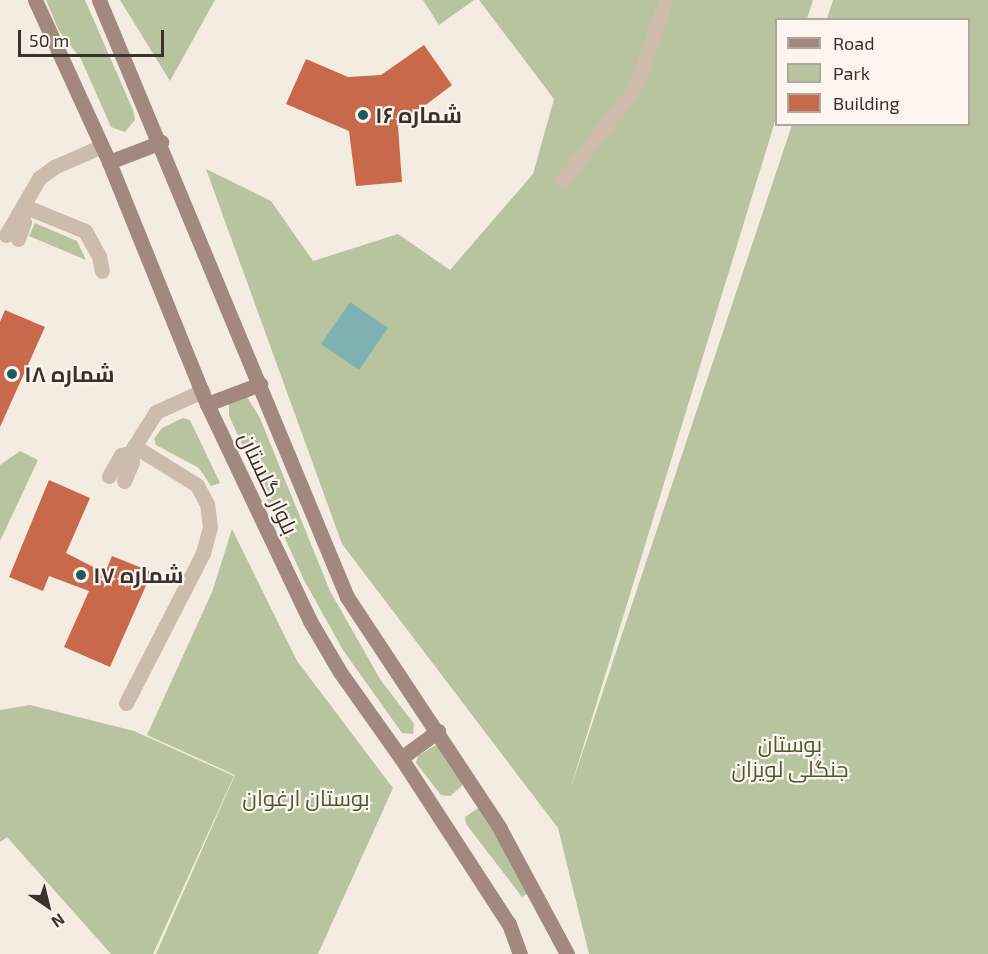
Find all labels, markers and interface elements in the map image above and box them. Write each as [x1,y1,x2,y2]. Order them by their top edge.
scale bar [21,18,166,56]
legend [775,18,970,126]
text: 50 m [29,29,69,51]
text: Road [833,32,874,54]
text: Park [833,62,870,84]
text: Building [833,92,900,114]
place label: شماره ۱۶ [375,102,462,128]
marker: شماره ۱۶ [356,108,370,122]
place label: شماره ۱۸ [24,361,115,387]
marker: شماره ۱۸ [5,367,19,381]
street label: بلوار گلستان [234,428,304,538]
place label: شماره ۱۷ [93,562,184,588]
marker: شماره ۱۷ [74,568,88,582]
park label: بوستان جنگلی لویزان [731,730,849,782]
park label: بوستان ارغوان [242,785,370,811]
north arrow [18,876,78,936]
text: N [48,910,69,932]

